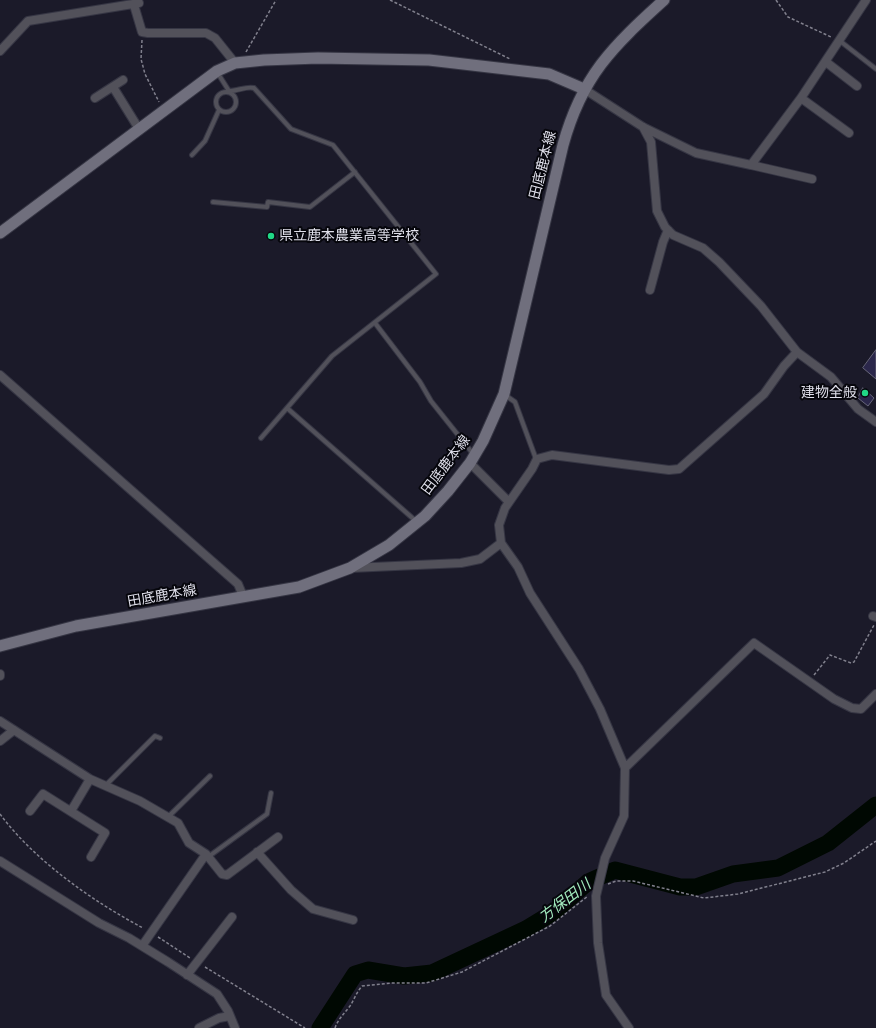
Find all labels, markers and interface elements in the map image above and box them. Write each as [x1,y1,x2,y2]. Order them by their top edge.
street label: 田底鹿本線 [526,129,560,201]
place label: 県立鹿本農業高等学校 [279,228,419,244]
marker: 県立鹿本農業高等学校 [266,231,276,241]
place label: 建物全般 [801,385,857,401]
marker: 建物全般 [860,388,870,398]
street label: 田底鹿本線 [418,432,474,498]
street label: 田底鹿本線 [126,582,198,610]
water label: 方保田川 [536,876,594,926]

